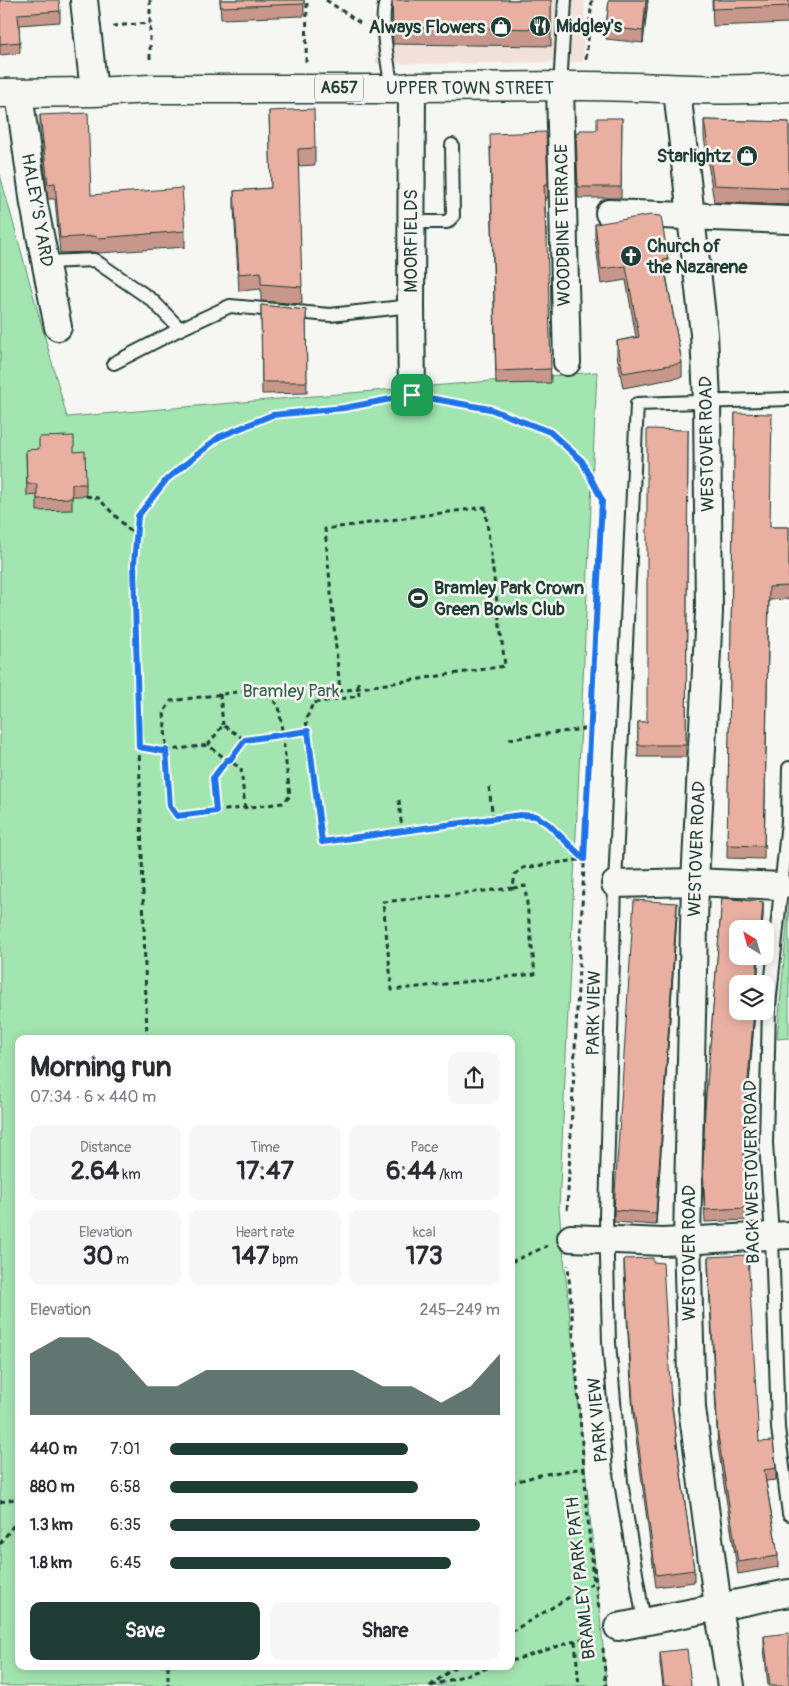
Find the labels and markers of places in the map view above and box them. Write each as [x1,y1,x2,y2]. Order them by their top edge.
restaurant icon: Midgley's [528,14,552,38]
shop icon: Always Flowers [489,15,513,39]
place label: Midgley's [556,15,623,38]
place label: Always Flowers [369,16,486,39]
shop icon: Starlightz [735,144,759,168]
place label: Starlightz [657,145,732,168]
place label: Church of the Nazarene [646,235,749,279]
church icon: Church of the Nazarene [619,244,643,268]
pin [391,374,433,416]
place label: Bramley Park Crown Green Bowls Club [434,577,584,621]
sports icon: Bramley Park Crown Green Bowls Club [406,586,430,610]

